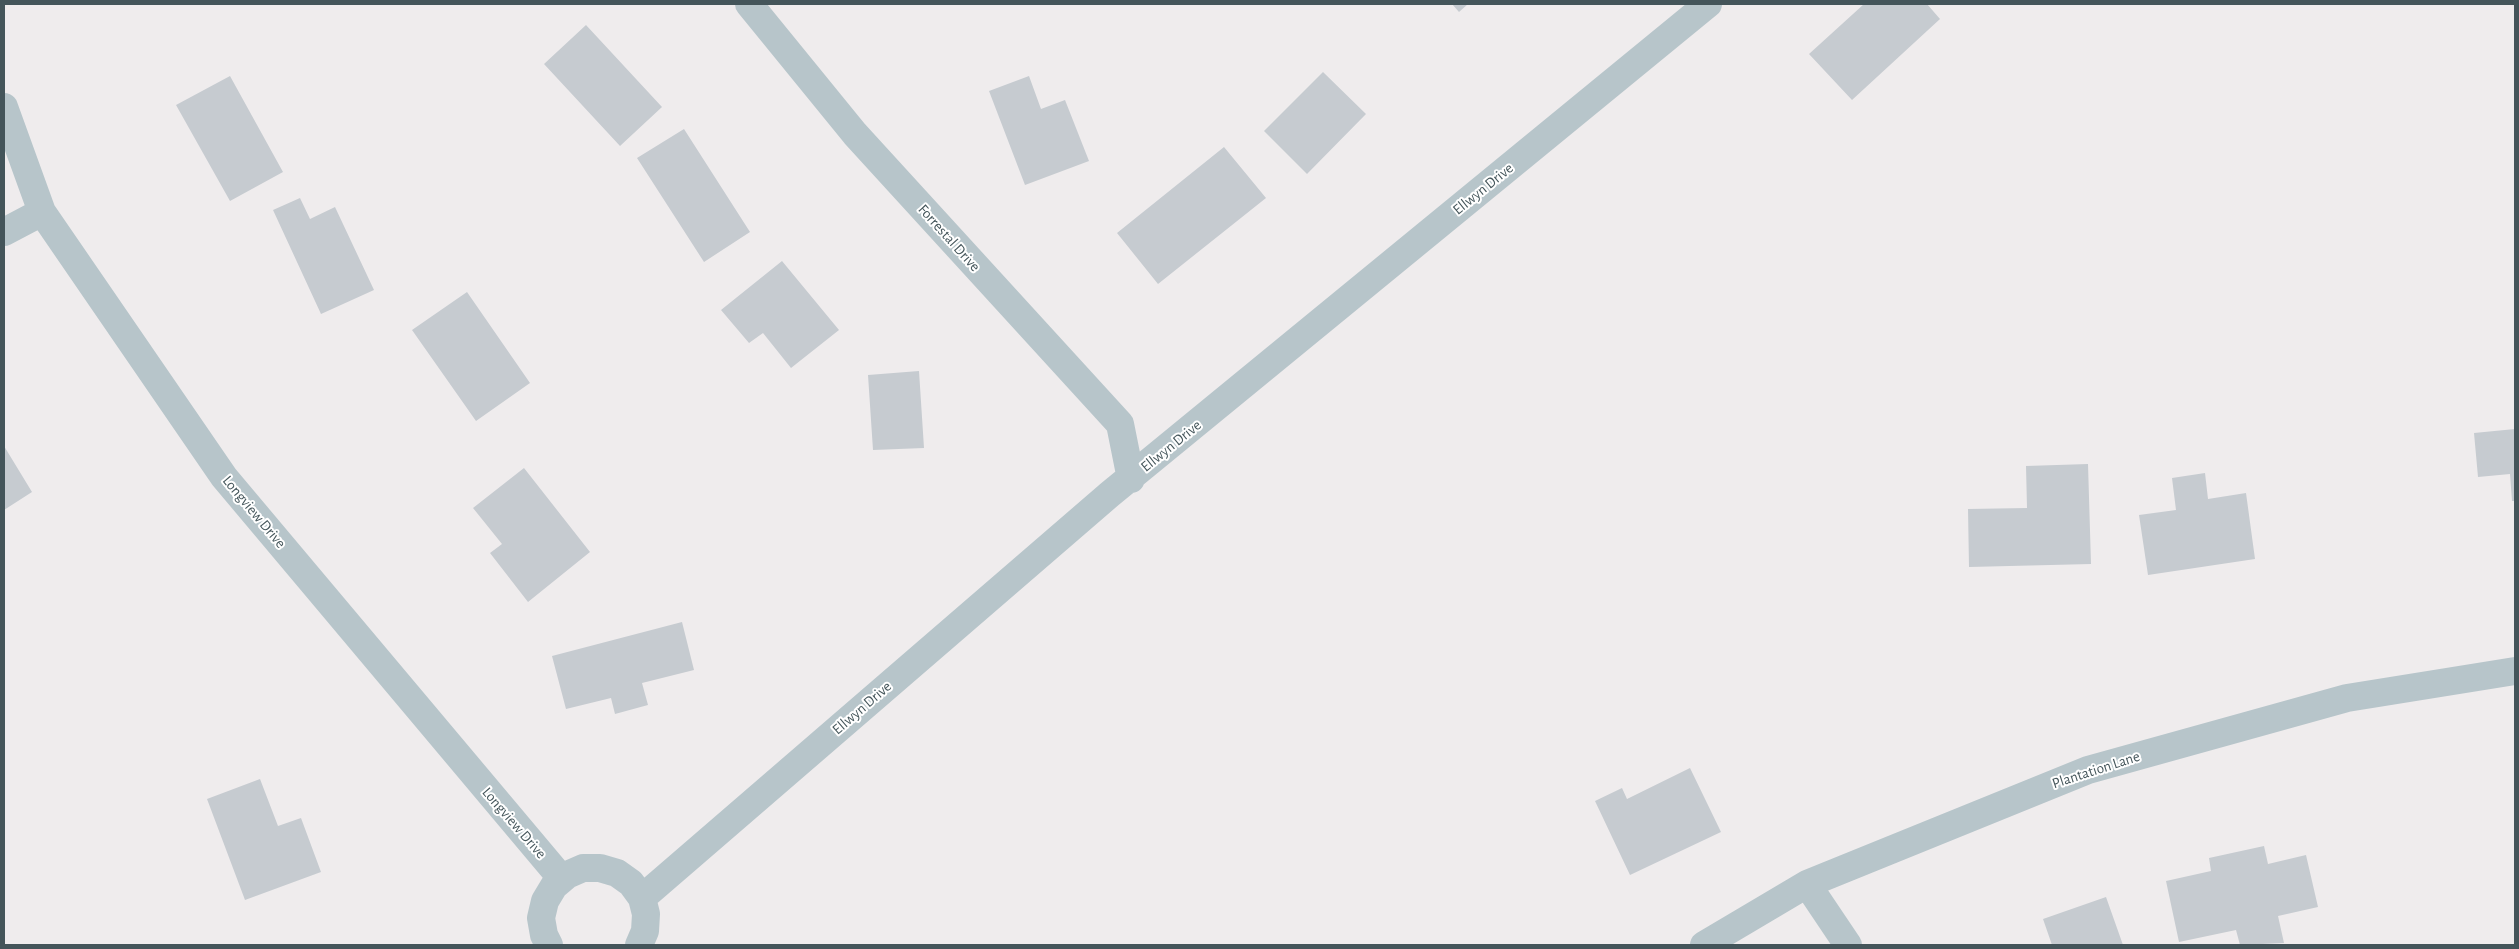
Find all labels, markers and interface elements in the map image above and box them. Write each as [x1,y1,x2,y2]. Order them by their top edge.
street label: Ellwyn Drive [1449,159,1517,219]
street label: Forrestal Drive [914,201,984,275]
street label: Ellwyn Drive [1137,416,1205,476]
street label: Longview Drive [219,472,289,552]
street label: Ellwyn Drive [829,677,895,739]
street label: Plantation Lane [2050,747,2142,793]
street label: Longview Drive [478,784,550,862]

